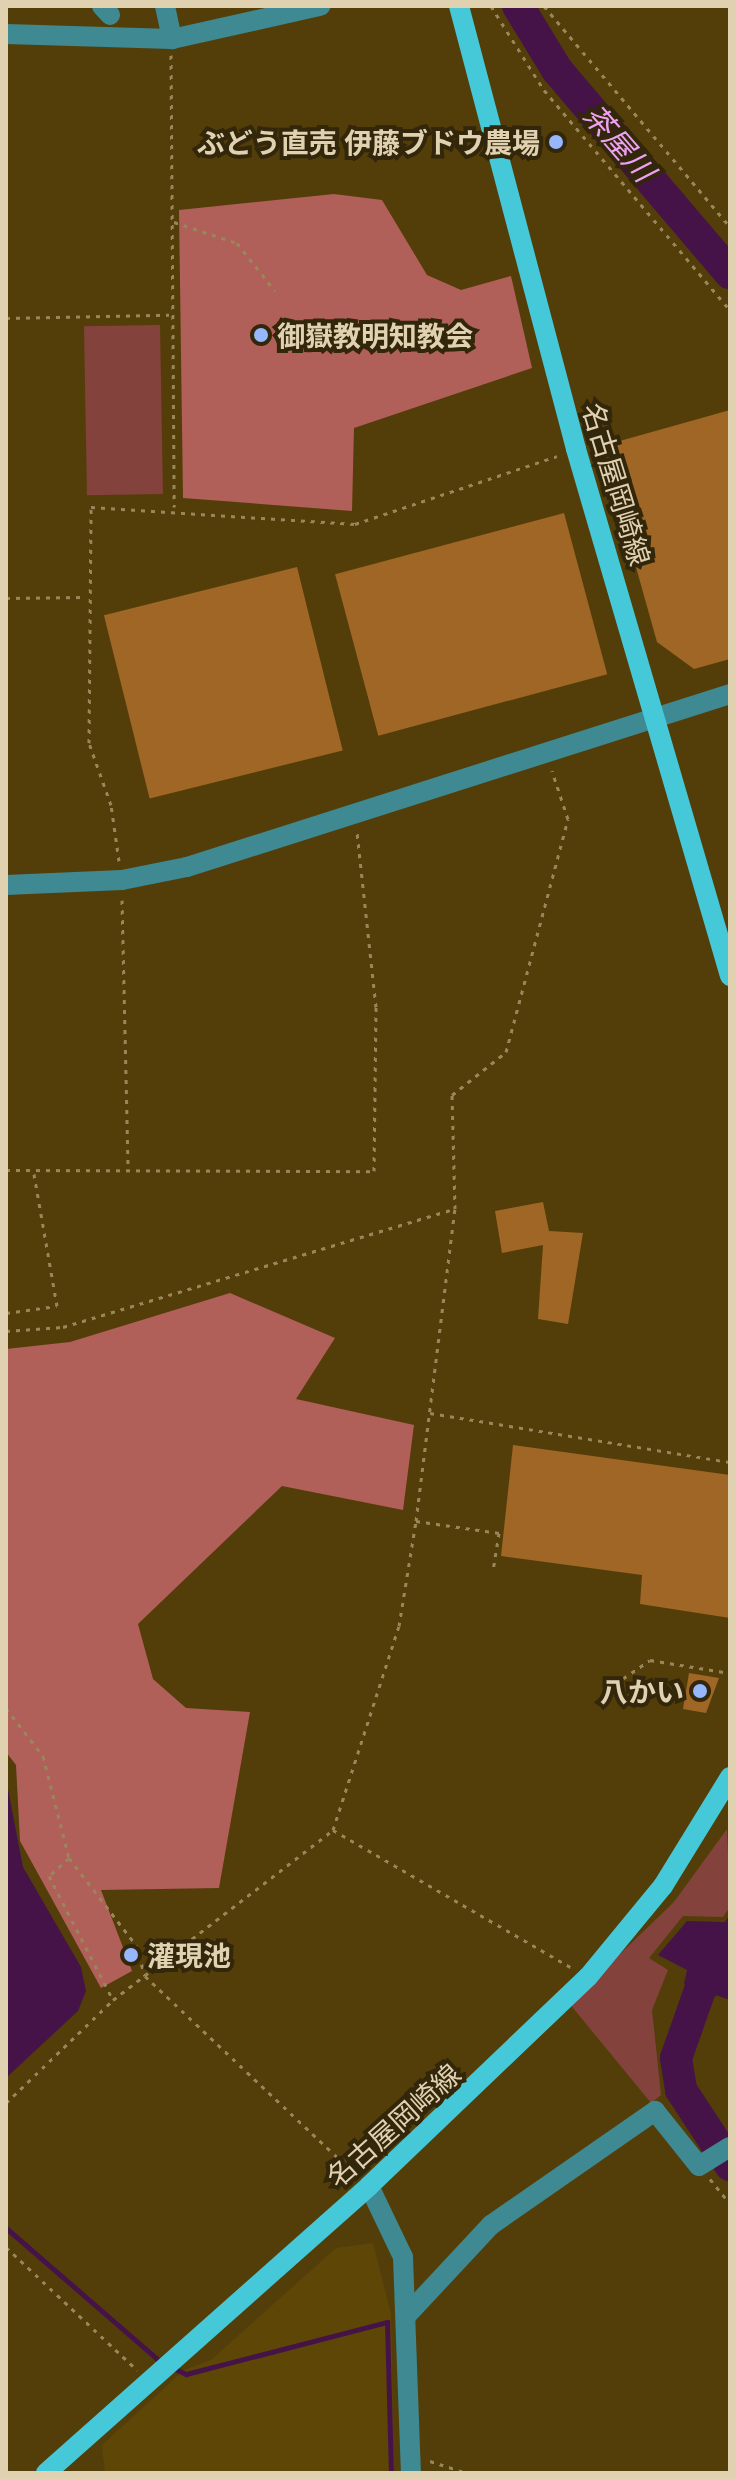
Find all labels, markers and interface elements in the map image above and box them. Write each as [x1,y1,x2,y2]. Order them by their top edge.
water label: 茶屋川 [576,97,662,189]
place label: ぶどう直売 伊藤ブドウ農場 [197,125,540,159]
marker: ぶどう直売 伊藤ブドウ農場 [547,133,565,151]
place label: 御嶽教明知教会 [277,318,473,352]
marker: 御嶽教明知教会 [252,326,270,344]
street label: 名古屋岡崎線 [576,399,658,569]
place label: 八かい [600,1674,684,1708]
marker: 八かい [691,1682,709,1700]
place label: 灌現池 [147,1938,231,1972]
marker: 灌現池 [122,1946,140,1964]
street label: 名古屋岡崎線 [319,2056,467,2194]

